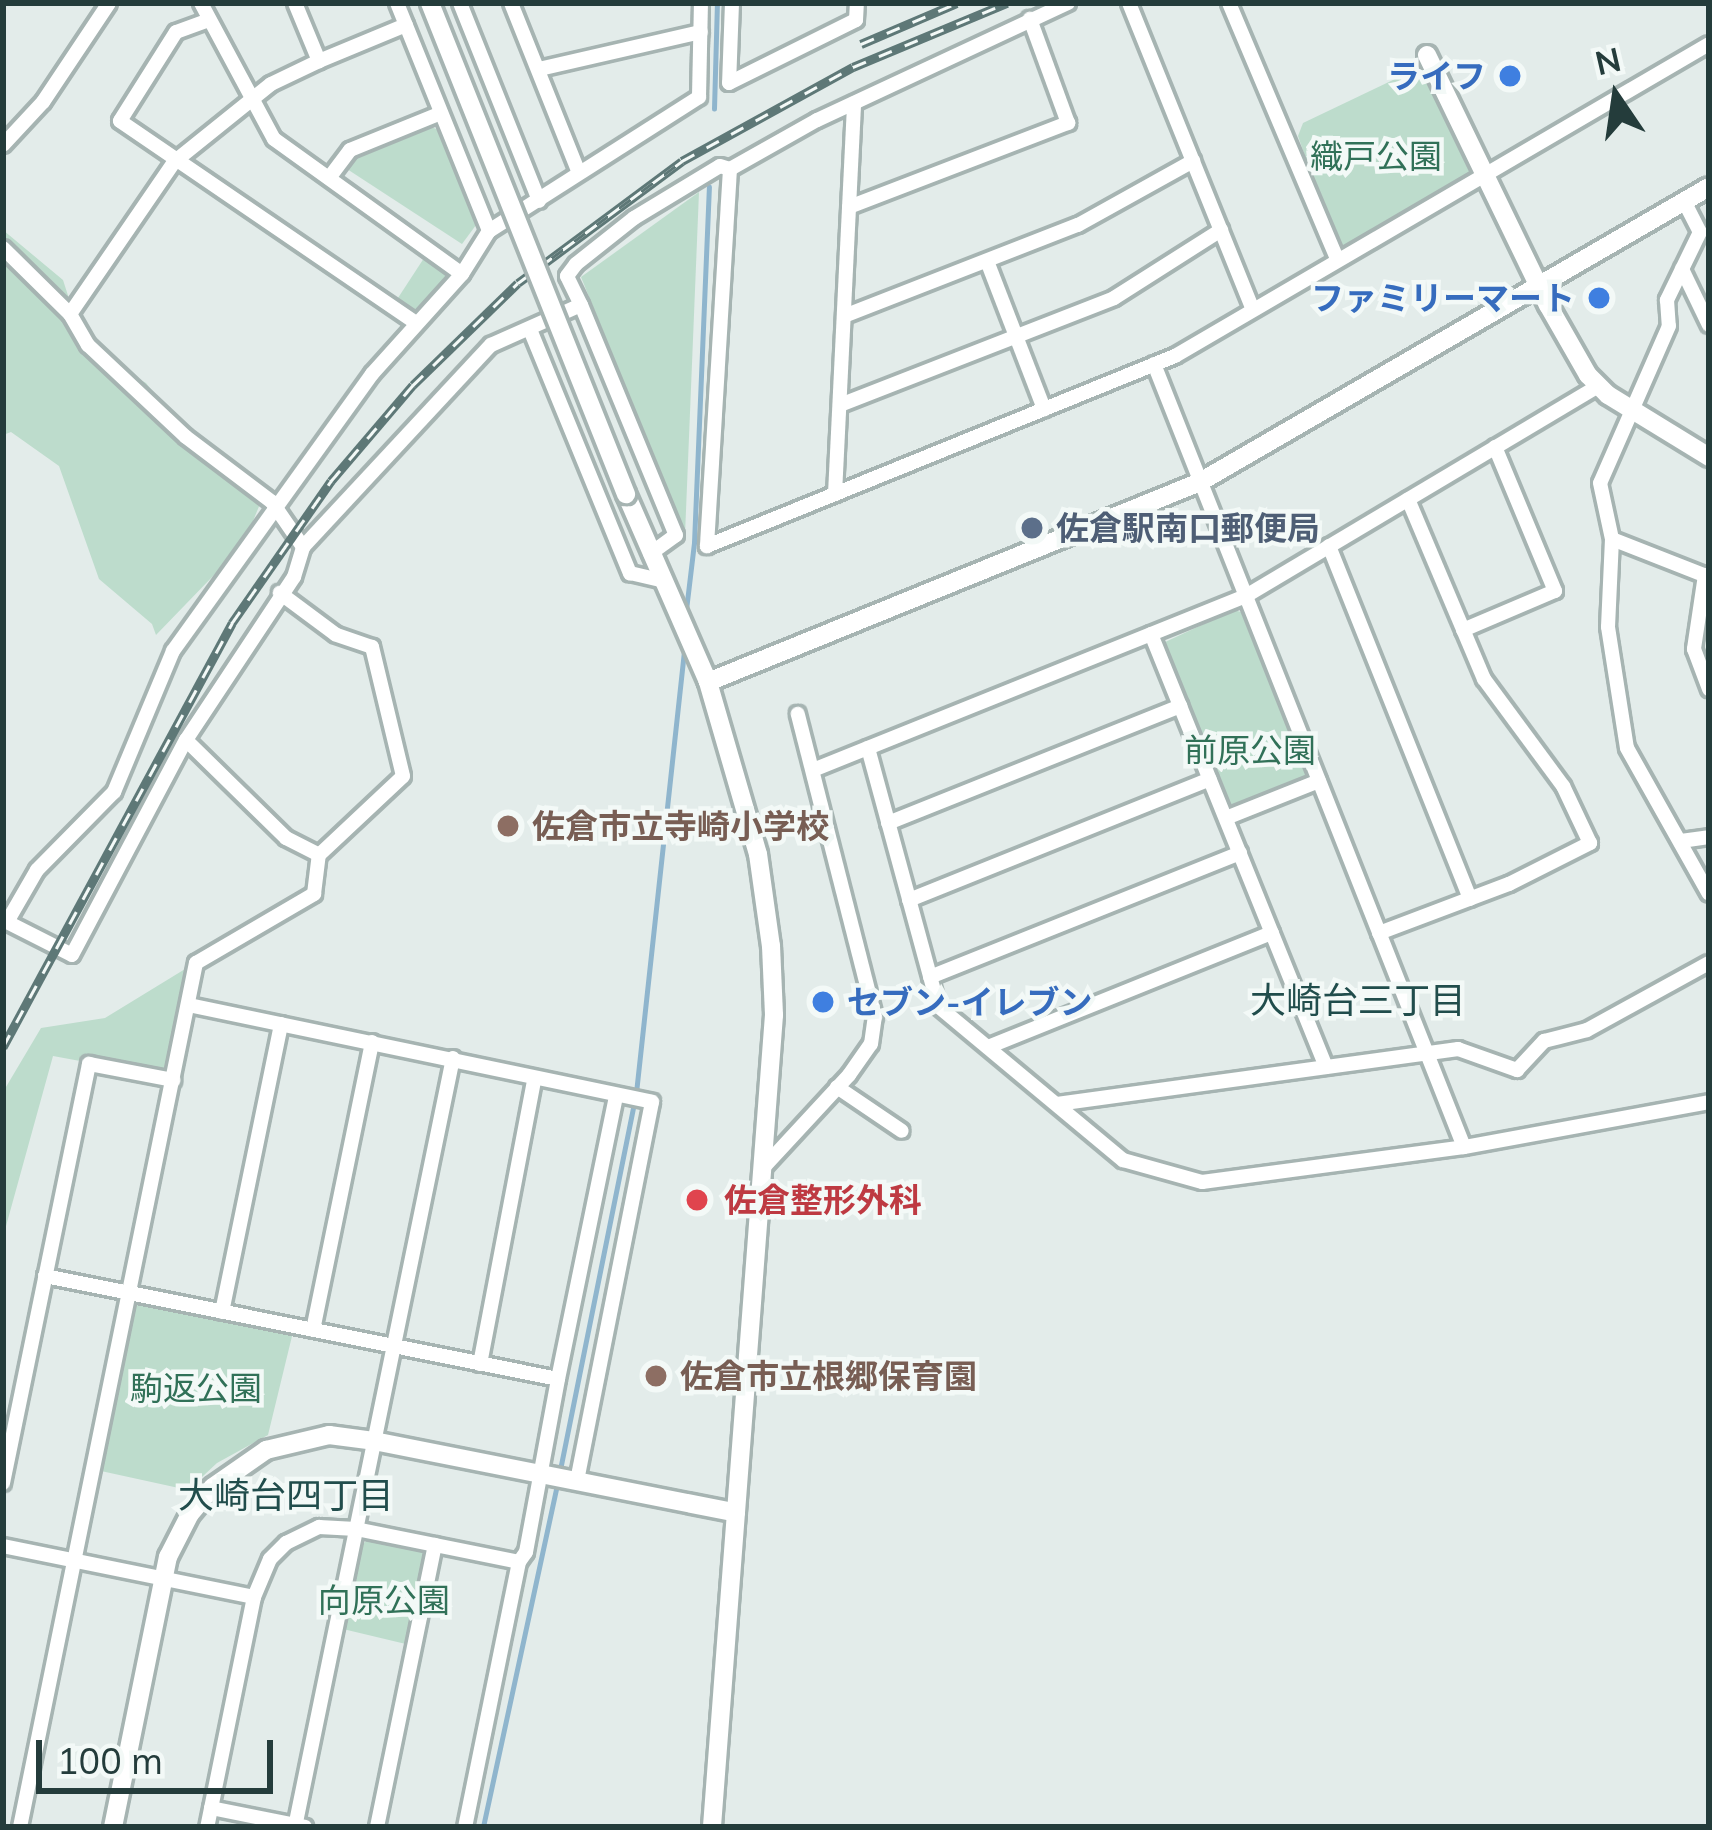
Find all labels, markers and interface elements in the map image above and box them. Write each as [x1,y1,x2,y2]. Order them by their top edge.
north arrow [1556,36,1676,156]
text: N [1591,38,1625,83]
place label: ライフ [1387,56,1486,96]
marker: ライフ [1497,63,1523,89]
park label: 織戸公園 [1310,136,1442,176]
place label: ファミリーマート [1311,278,1575,318]
marker: ファミリーマート [1586,285,1612,311]
place label: 佐倉駅南口郵便局 [1056,508,1320,548]
marker: 佐倉駅南口郵便局 [1019,515,1045,541]
park label: 前原公園 [1184,730,1316,770]
place label: 佐倉市立寺崎小学校 [532,806,829,846]
marker: 佐倉市立寺崎小学校 [495,813,521,839]
district label: 大崎台三丁目 [1250,978,1466,1022]
place label: セブン-イレブン [847,982,1092,1022]
marker: セブン-イレブン [810,989,836,1015]
place label: 佐倉整形外科 [724,1180,922,1220]
marker: 佐倉整形外科 [681,1184,713,1216]
place label: 佐倉市立根郷保育園 [680,1356,977,1396]
marker: 佐倉市立根郷保育園 [643,1363,669,1389]
park label: 駒返公園 [130,1368,262,1408]
district label: 大崎台四丁目 [178,1473,394,1517]
park label: 向原公園 [318,1580,450,1620]
scale bar [42,1716,279,1790]
text: 100 m [57,1738,163,1783]

